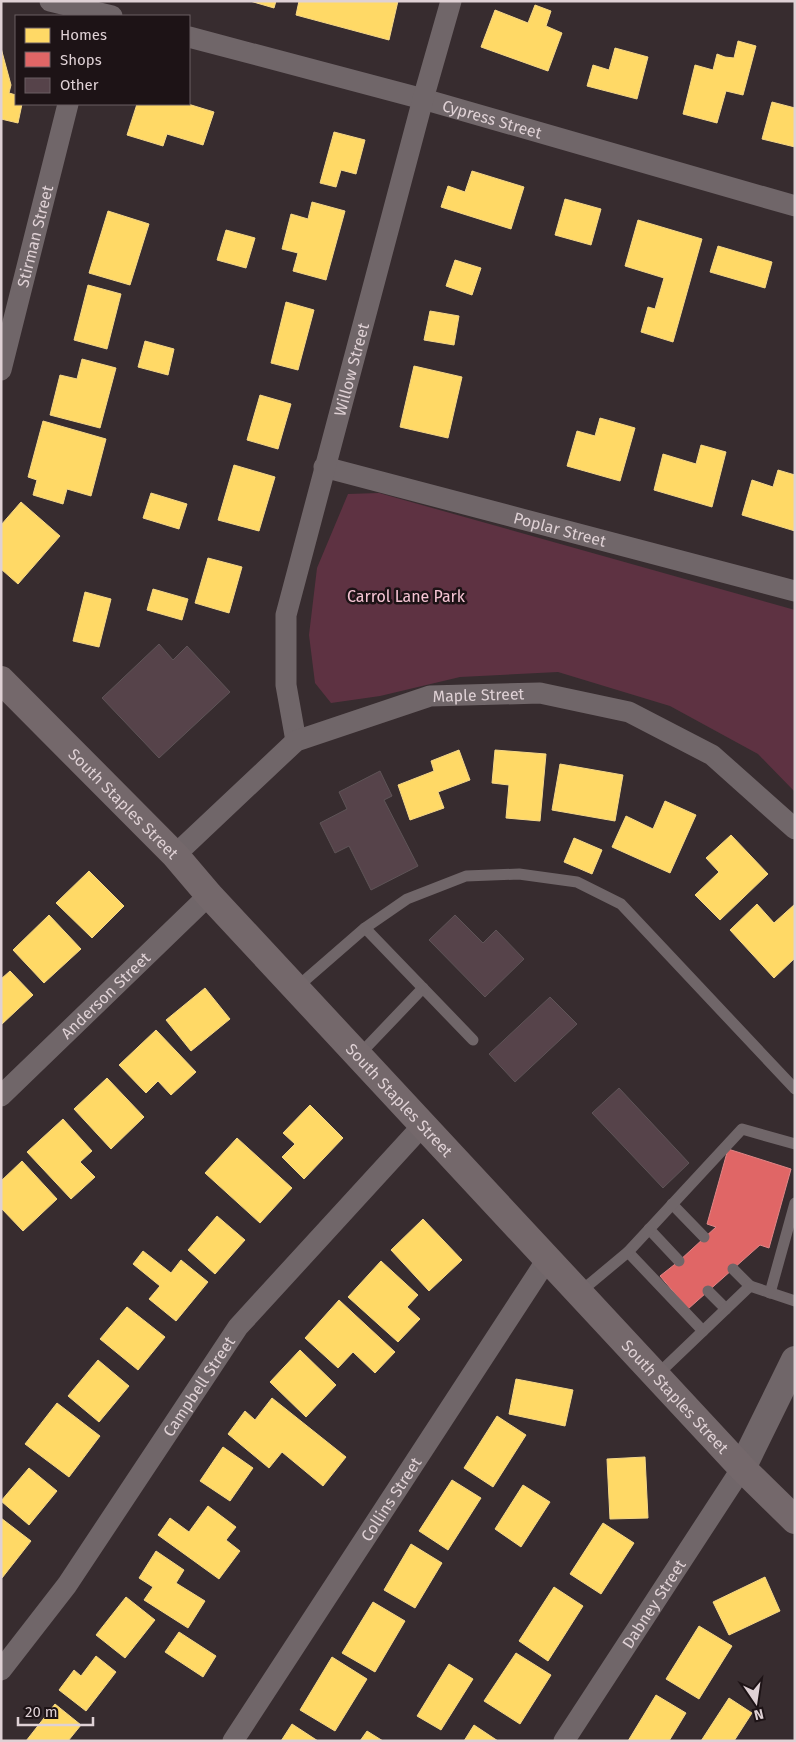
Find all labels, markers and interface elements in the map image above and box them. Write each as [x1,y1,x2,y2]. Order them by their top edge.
legend [15,15,190,105]
text: Homes [60,26,107,44]
text: Shops [60,51,102,69]
text: Other [60,76,99,94]
street label: Cypress Street [440,96,544,142]
street label: Stirman Street [13,183,57,289]
street label: Willow Street [330,321,373,418]
street label: Poplar Street [512,508,608,550]
park label: Carrol Lane Park [347,587,466,606]
street label: Maple Street [432,684,525,705]
street label: South Staples Street [65,744,183,863]
street label: Anderson Street [57,948,154,1043]
street label: South Staples Street [342,1039,457,1161]
street label: Campbell Street [159,1332,239,1440]
street label: South Staples Street [618,1336,733,1457]
street label: Collins Street [357,1453,425,1545]
street label: Dabney Street [618,1556,690,1652]
north arrow [731,1677,781,1727]
scale bar [18,1694,92,1726]
text: 20 m [25,1703,58,1721]
text: N [752,1705,765,1724]

